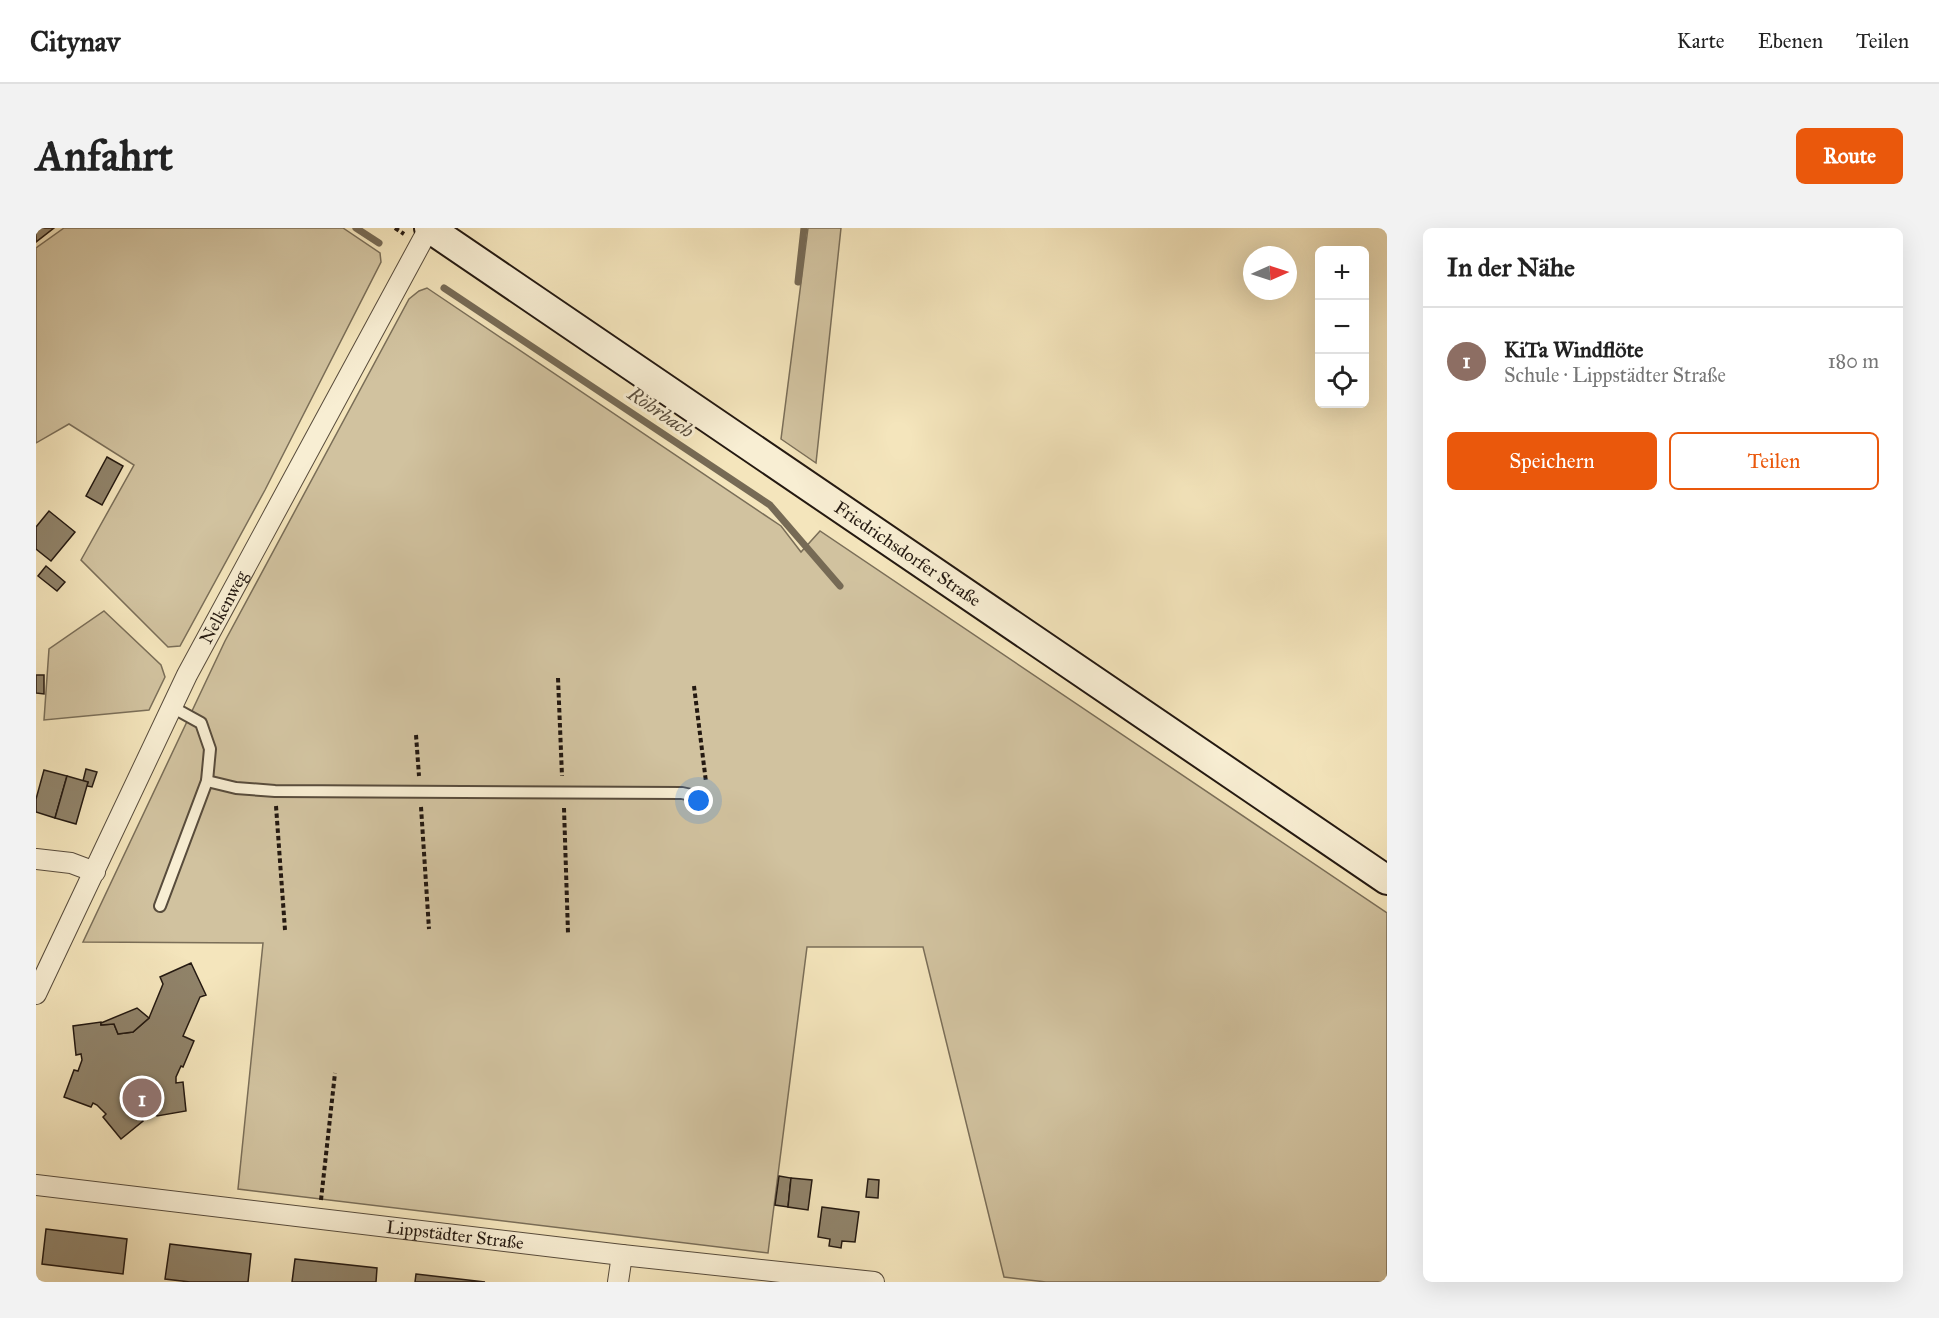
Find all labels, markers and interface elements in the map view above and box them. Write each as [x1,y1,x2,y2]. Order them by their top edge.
text: Citynav [30,24,120,59]
text: Karte [1677,28,1725,54]
text: Ebenen [1758,28,1823,54]
text: Teilen [1856,28,1909,54]
button: Route [1796,128,1903,184]
text: Anfahrt [36,130,173,182]
north arrow [1243,246,1297,300]
map controls [1315,246,1369,408]
button: + [1315,246,1369,300]
text: In der Nähe [1447,251,1575,283]
button: − [1315,300,1369,354]
text: KiTa Windflöte [1504,336,1643,363]
text: 1 [1463,349,1470,373]
text: 180 m [1828,349,1879,373]
button: locate [1315,354,1369,408]
text: Schule · Lippstädter Straße [1504,363,1726,387]
water label: Röhrbach [623,381,699,443]
button: Speichern [1447,432,1657,490]
button: Teilen [1669,432,1879,490]
street label: Friedrichsdorfer Straße [830,496,985,611]
street label: Nelkenweg [195,566,254,648]
your location [684,786,713,815]
pin: 1 [122,1076,162,1120]
street label: Lippstädter Straße [385,1216,525,1254]

